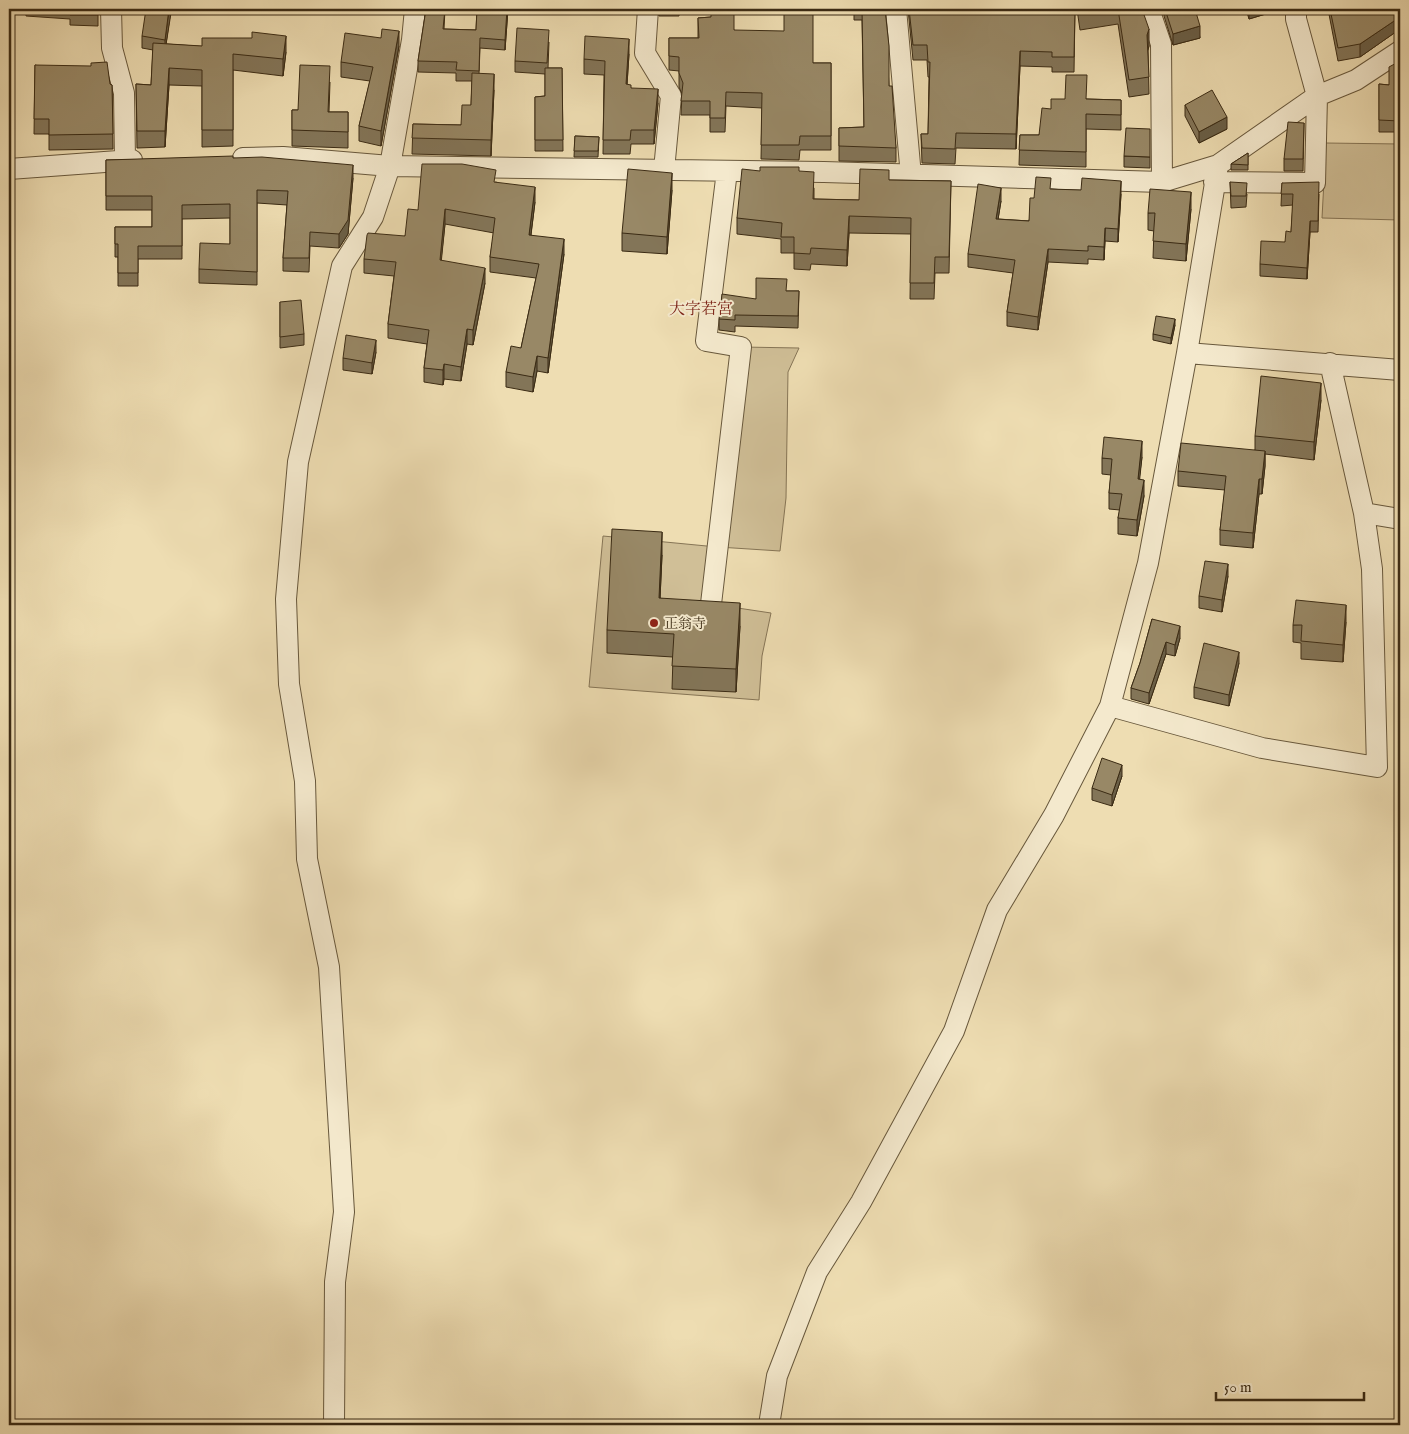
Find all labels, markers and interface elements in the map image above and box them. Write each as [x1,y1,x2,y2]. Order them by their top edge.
district label: 大字若宮 [669,300,733,320]
place label: 正翁寺 [664,615,706,633]
marker: 正翁寺 [648,617,660,629]
scale bar [1216,1369,1364,1401]
text: 50 m [1224,1378,1252,1397]

